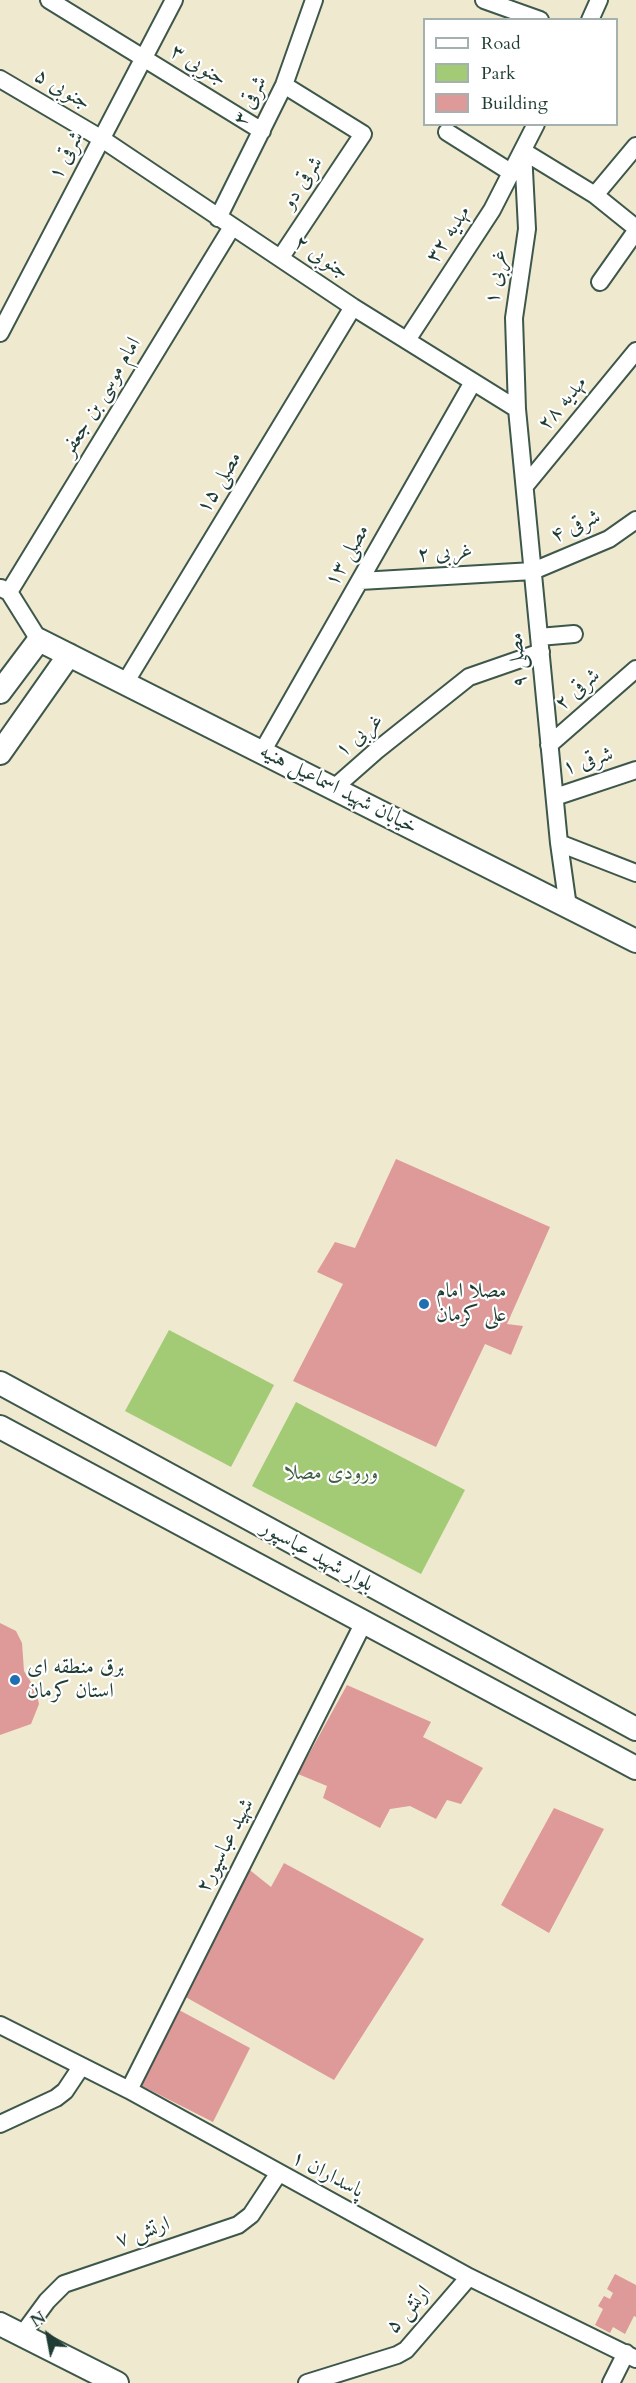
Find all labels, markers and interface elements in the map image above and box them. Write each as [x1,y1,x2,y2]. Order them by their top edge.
legend [423,18,618,126]
text: Road [481,31,521,56]
street label: جنوبی ۳ [165,39,231,93]
text: Park [481,61,516,86]
street label: ۵ جنوبی [29,63,95,117]
street label: شرقی ۳ [229,72,273,130]
text: Building [481,91,548,116]
street label: شرقی ۱ [44,127,90,185]
street label: شرقی دو [277,152,329,214]
street label: مهدیه ۳۲ [421,202,477,268]
street label: جنوبی ۲ [289,230,353,286]
street label: ۱ غربی [480,248,514,306]
street label: امام موسی بن جعفر [57,333,147,461]
street label: مهدیه ۲۸ [533,372,593,436]
street label: مصلی ۱۵ [192,448,248,518]
street label: ۴ شرقی [547,505,605,549]
street label: مصلی ۱۳ [320,520,376,592]
street label: ۲ غربی [417,540,473,568]
street label: مصلی ۹ [504,631,534,689]
street label: ۲ شرقی [550,664,606,716]
street label: ۱ غربی [331,709,389,763]
street label: خیابان شهید اسماعیل هنیه [255,739,421,841]
street label: ۱ شرقی [560,742,616,782]
place label: مصلا امام علی کرمان [436,1279,507,1329]
marker: مصلا امام علی کرمان [417,1297,431,1311]
park label: ورودی مصلا [284,1461,378,1487]
street label: بلوار شهید عباسپور [256,1516,378,1598]
place label: برق منطقه ای استان کرمان [27,1655,124,1705]
marker: برق منطقه ای استان کرمان [8,1673,22,1687]
street label: شهید عباسپور۲ [192,1795,260,1897]
street label: پاسداران ۱ [287,2146,367,2204]
street label: ارتش ۷ [113,2212,173,2254]
street label: ارتش ۵ [381,2281,437,2339]
north arrow [18,2305,78,2365]
text: N [27,2307,50,2333]

